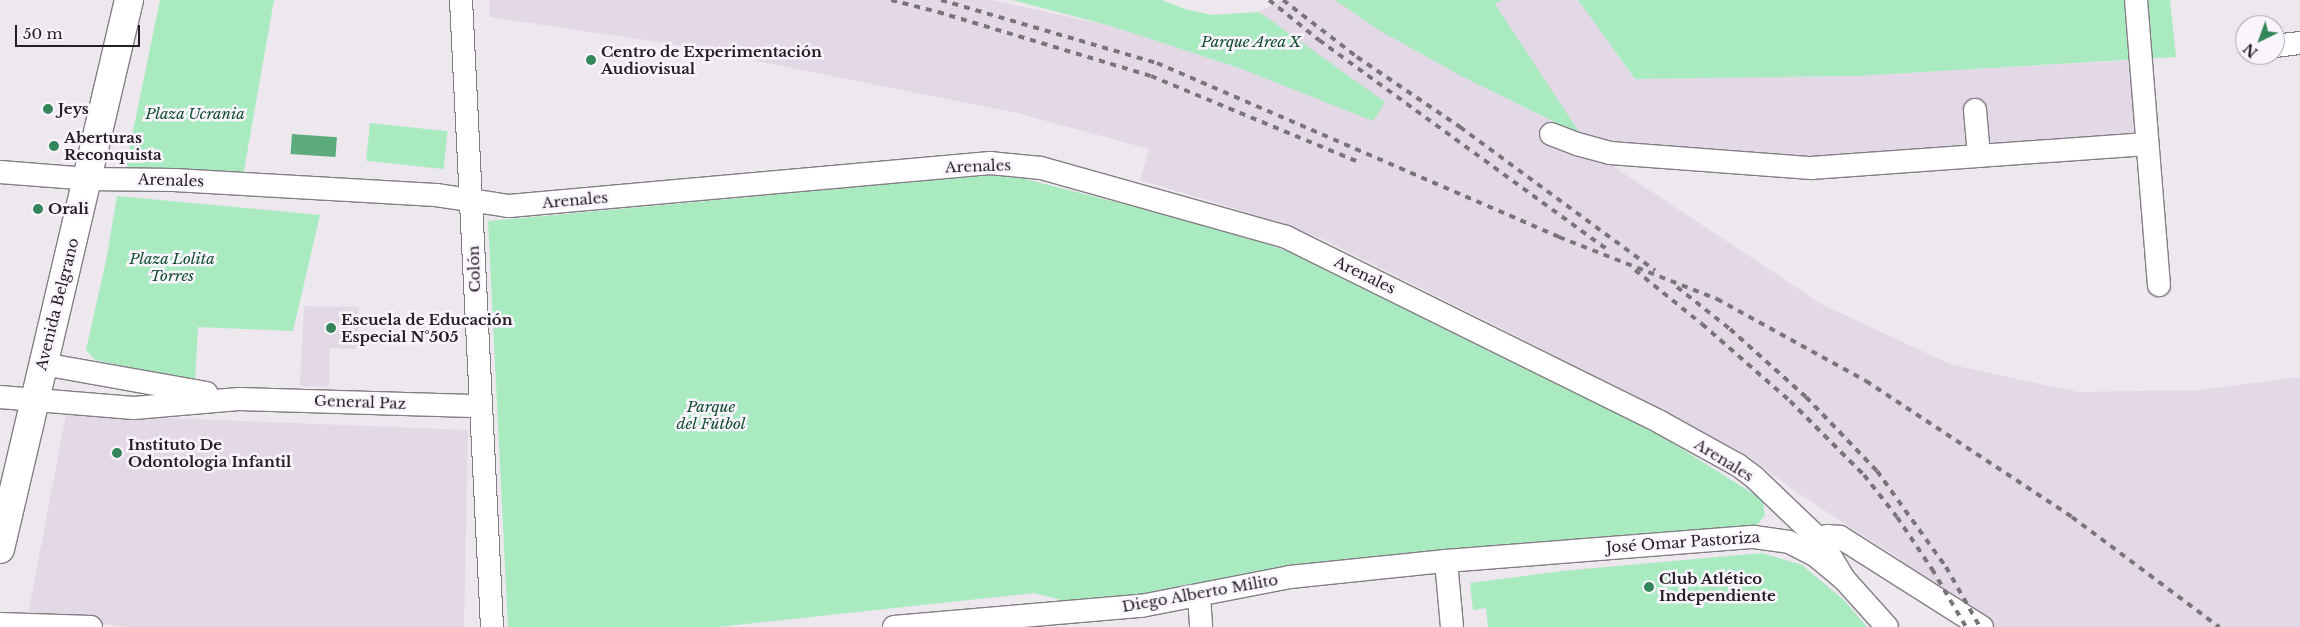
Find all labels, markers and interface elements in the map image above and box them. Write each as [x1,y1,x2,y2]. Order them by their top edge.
scale bar [18,15,142,47]
north arrow [2235,15,2285,65]
text: 50 m [23,24,63,43]
park label: Parque Area X [1200,33,1302,51]
text: N [2240,39,2262,62]
place label: Centro de Experimentación Audiovisual [601,42,822,77]
marker: Centro de Experimentación Audiovisual [585,54,597,66]
place label: Jeys [58,100,89,118]
marker: Jeys [42,103,54,115]
park label: Plaza Ucrania [145,105,245,123]
place label: Aberturas Reconquista [64,128,162,163]
marker: Aberturas Reconquista [48,140,60,152]
street label: Arenales [945,156,1011,176]
street label: Arenales [138,170,204,190]
street label: Arenales [541,188,609,212]
place label: Orali [48,200,89,218]
marker: Orali [32,203,44,215]
street label: Avenida Belgrano [32,236,82,372]
street label: Colón [464,245,484,293]
park label: Plaza Lolita Torres [129,249,215,284]
street label: Arenales [1331,252,1399,298]
place label: Escuela de Educación Especial N°505 [341,310,513,345]
marker: Escuela de Educación Especial N°505 [325,322,337,334]
street label: General Paz [314,391,406,413]
park label: Parque del Fútbol [676,397,746,432]
place label: Instituto De Odontologia Infantil [128,435,291,470]
street label: Arenales [1691,435,1757,485]
marker: Instituto De Odontologia Infantil [110,446,124,460]
street label: José Omar Pastoriza [1605,528,1761,556]
place label: Club Atlético Independiente [1659,569,1776,604]
street label: Diego Alberto Milito [1120,570,1280,616]
marker: Club Atlético Independiente [1643,581,1655,593]

